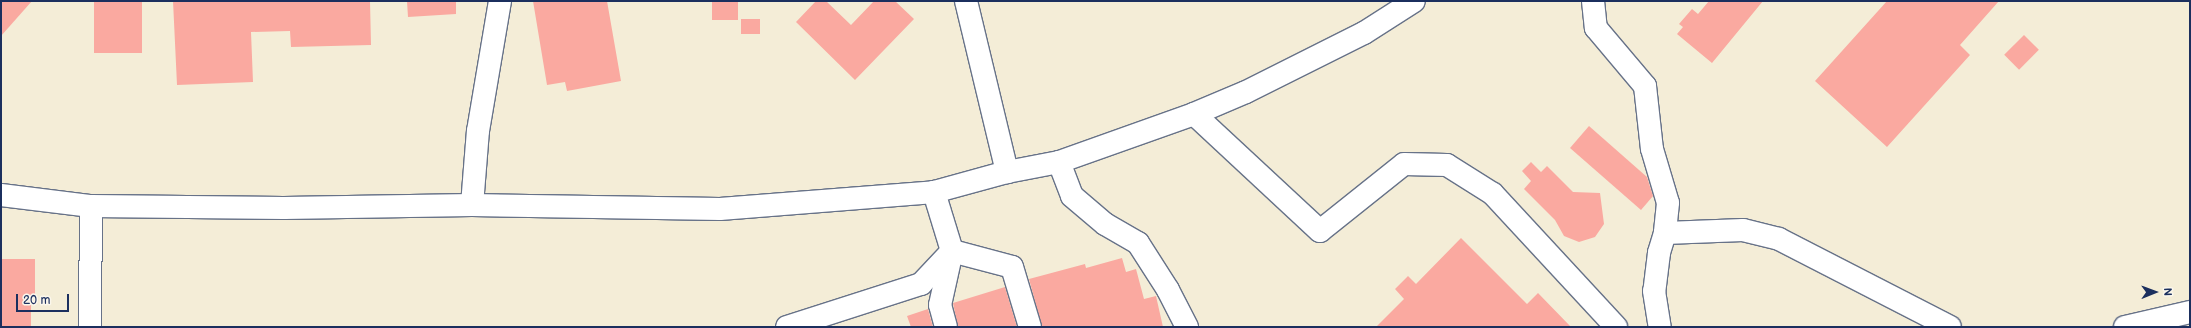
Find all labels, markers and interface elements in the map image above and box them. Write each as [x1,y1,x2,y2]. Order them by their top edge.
north arrow [2135,272,2175,312]
scale bar [18,286,71,312]
text: N [2161,288,2174,296]
text: 20 m [23,293,50,308]

